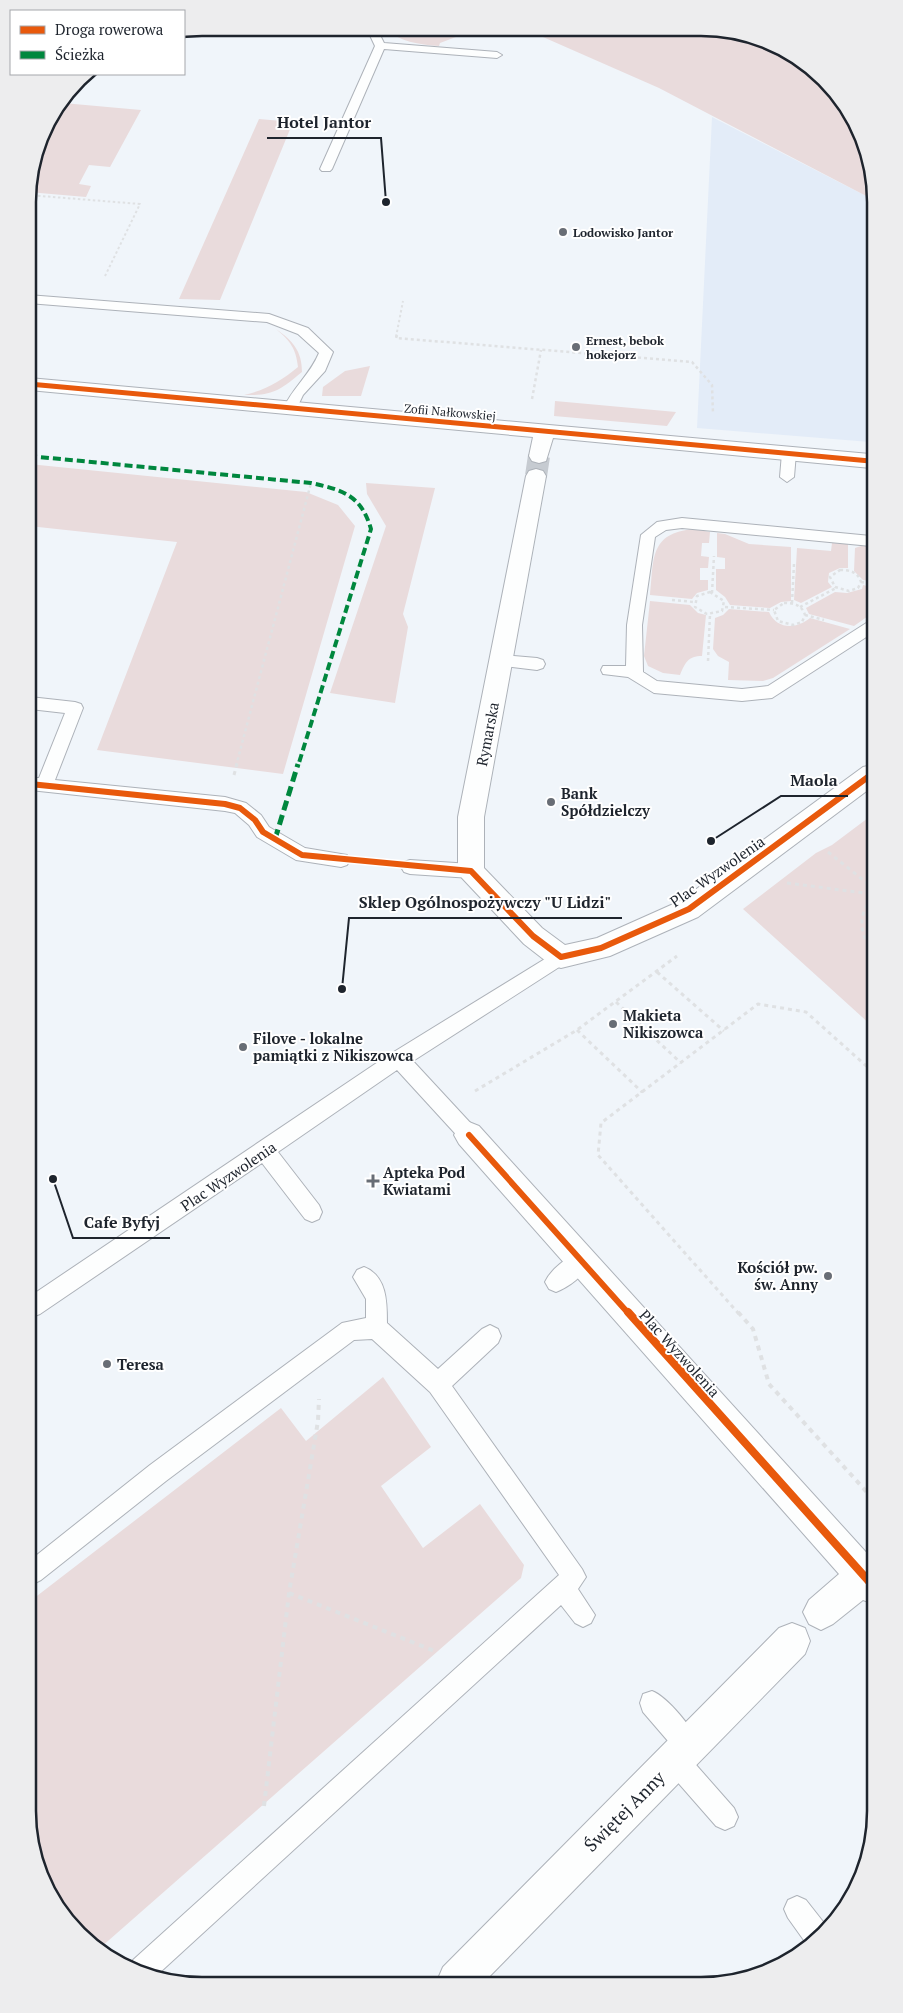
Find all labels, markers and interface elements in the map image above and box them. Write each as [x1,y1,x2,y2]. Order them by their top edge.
legend [10,10,185,75]
text: Droga rowerowa [55,19,164,39]
text: Ścieżka [55,44,105,64]
callout: Hotel Jantor [267,107,381,138]
text: Hotel Jantor [277,111,371,133]
place label: Lodowisko Jantor [573,225,674,240]
marker: Lodowisko Jantor [557,226,569,238]
place label: Ernest, bebok hokejorz [586,333,664,362]
marker: Ernest, bebok hokejorz [570,341,582,353]
street label: Zofii Nałkowskiej [404,401,496,423]
street label: Rymarska [471,700,503,768]
callout: Maola [781,765,848,796]
text: Maola [790,769,838,791]
place label: Bank Spółdzielczy [561,783,651,820]
marker: Bank Spółdzielczy [545,796,557,808]
street label: Plac Wyzwolenia [666,831,769,911]
callout: Sklep Ogólnospożywczy "U Lidzi" [349,887,622,918]
text: Sklep Ogólnospożywczy "U Lidzi" [359,891,611,913]
place label: Makieta Nikiszowca [623,1005,704,1042]
marker: Makieta Nikiszowca [607,1018,619,1030]
place label: Filove - lokalne pamiątki z Nikiszowca [253,1028,414,1065]
marker: Filove - lokalne pamiątki z Nikiszowca [237,1041,249,1053]
street label: Plac Wyzwolenia [176,1136,280,1215]
place label: Apteka Pod Kwiatami [383,1162,465,1199]
marker: Apteka Pod Kwiatami [367,1175,379,1187]
callout: Cafe Byfyj [73,1207,170,1238]
text: Cafe Byfyj [84,1211,160,1233]
place label: Kościół pw. św. Anny [737,1257,819,1294]
marker: Kościół pw. św. Anny [822,1270,834,1282]
street label: Plac Wyzwolenia [635,1305,725,1401]
place label: Teresa [117,1354,165,1374]
marker: Teresa [101,1358,113,1370]
street label: Świętej Anny [578,1765,670,1857]

